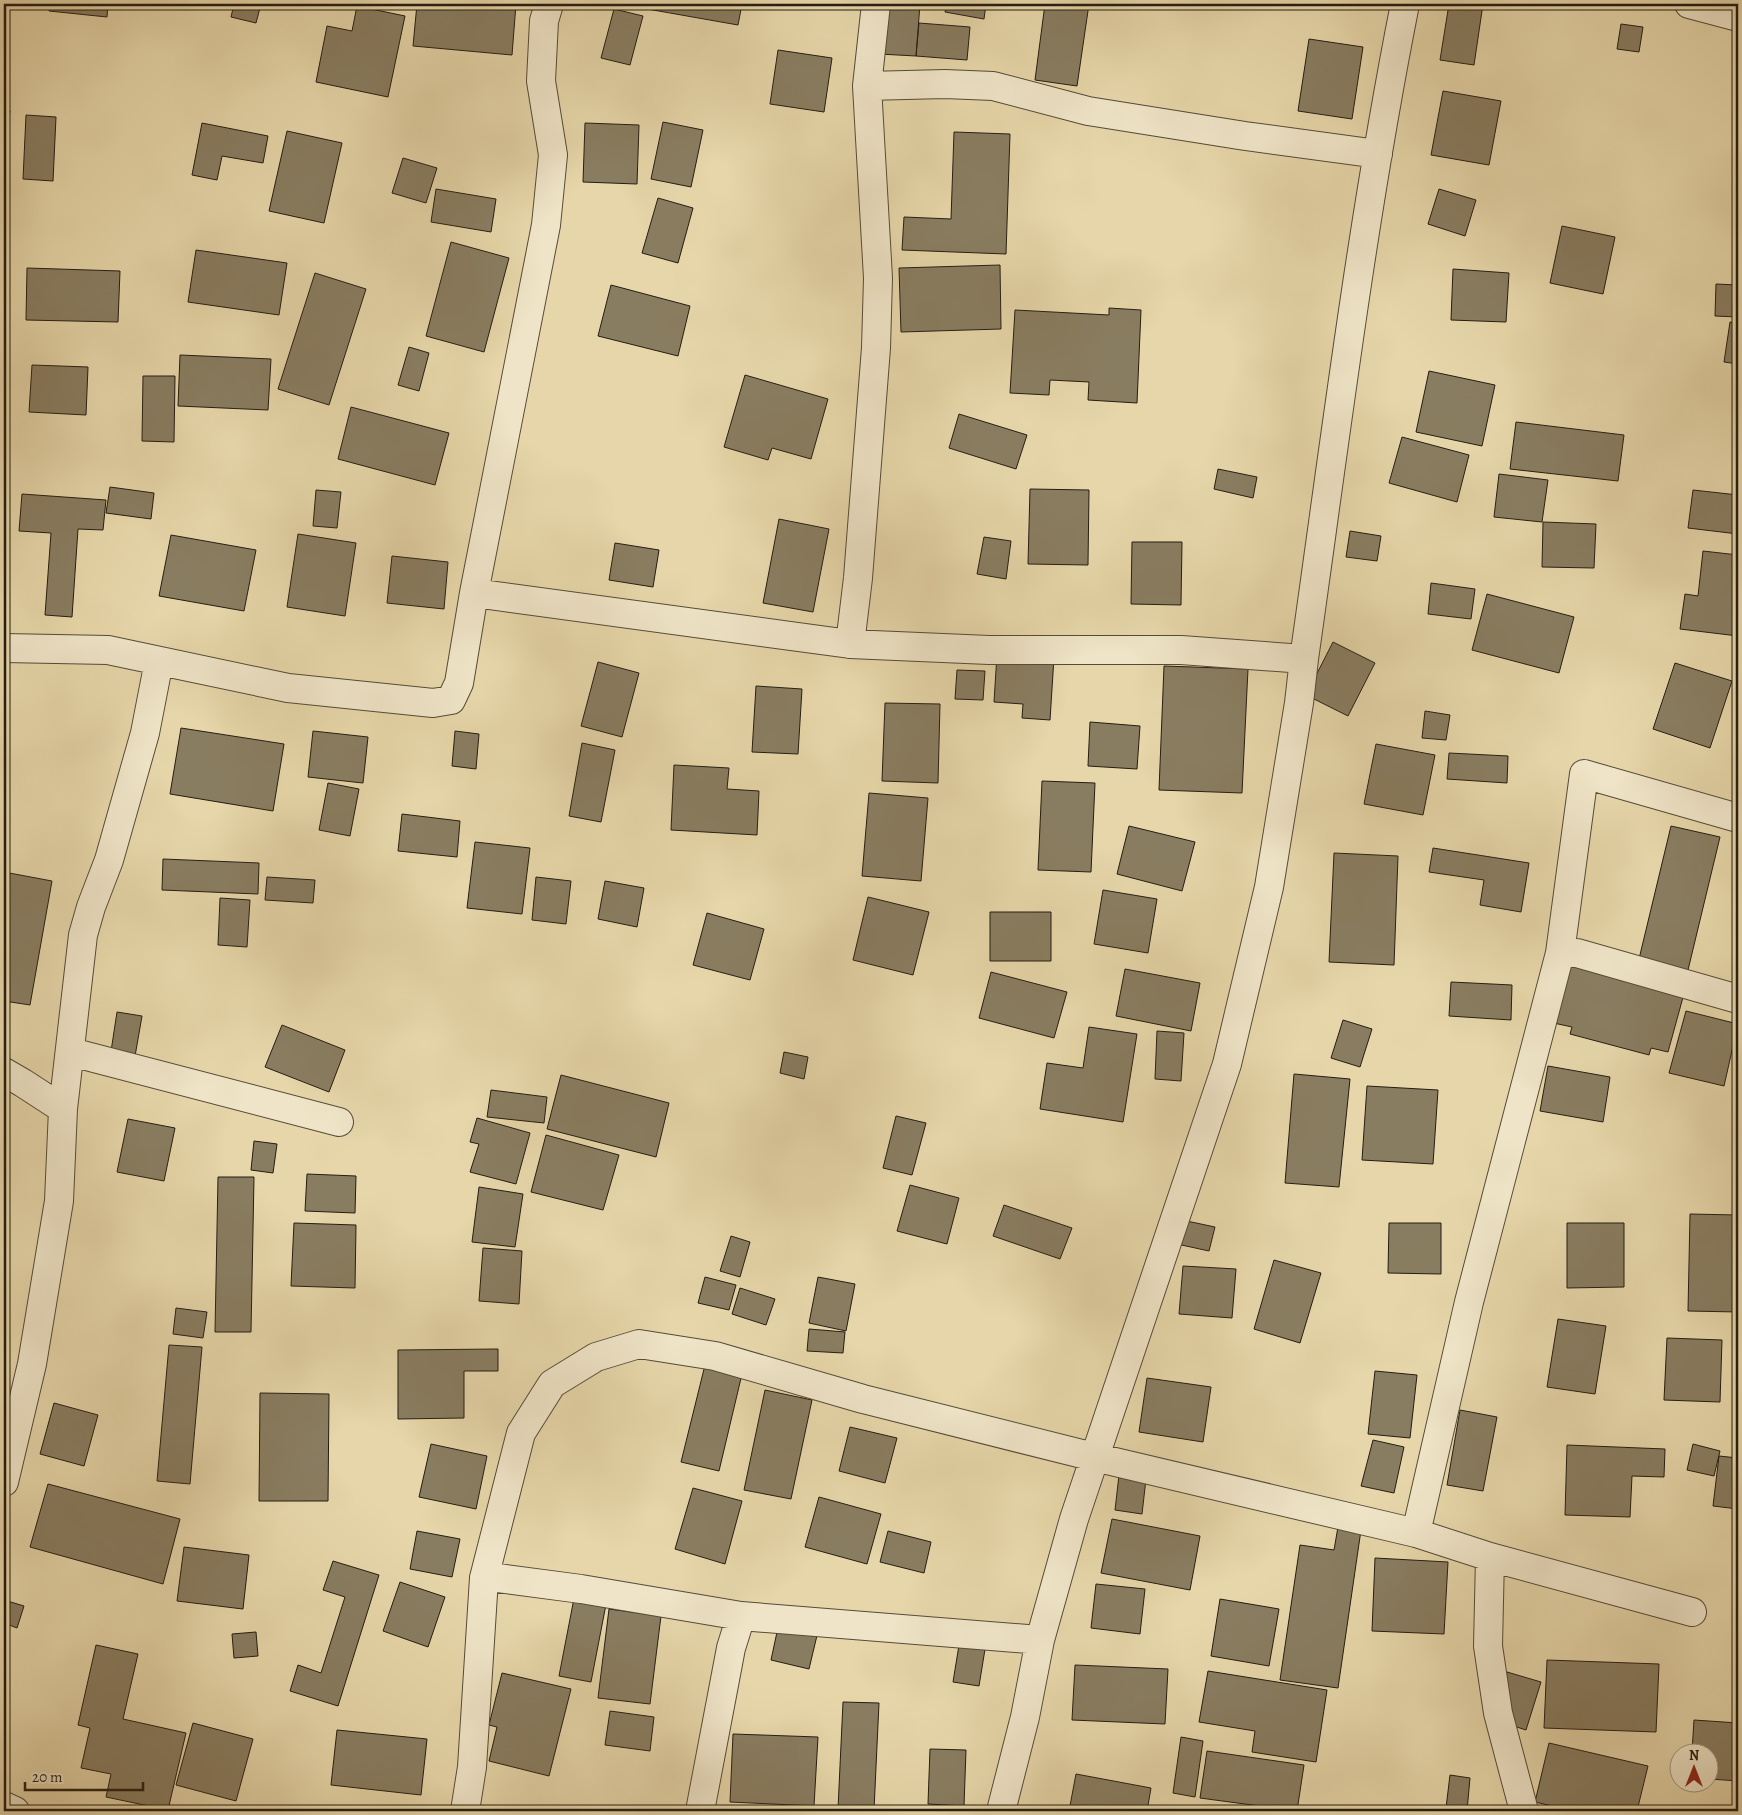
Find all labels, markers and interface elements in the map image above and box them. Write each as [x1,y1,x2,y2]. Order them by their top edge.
north arrow [1670,1742,1720,1792]
text: N [1689,1746,1699,1765]
scale bar [25,1760,142,1792]
text: 20 m [32,1767,63,1787]

